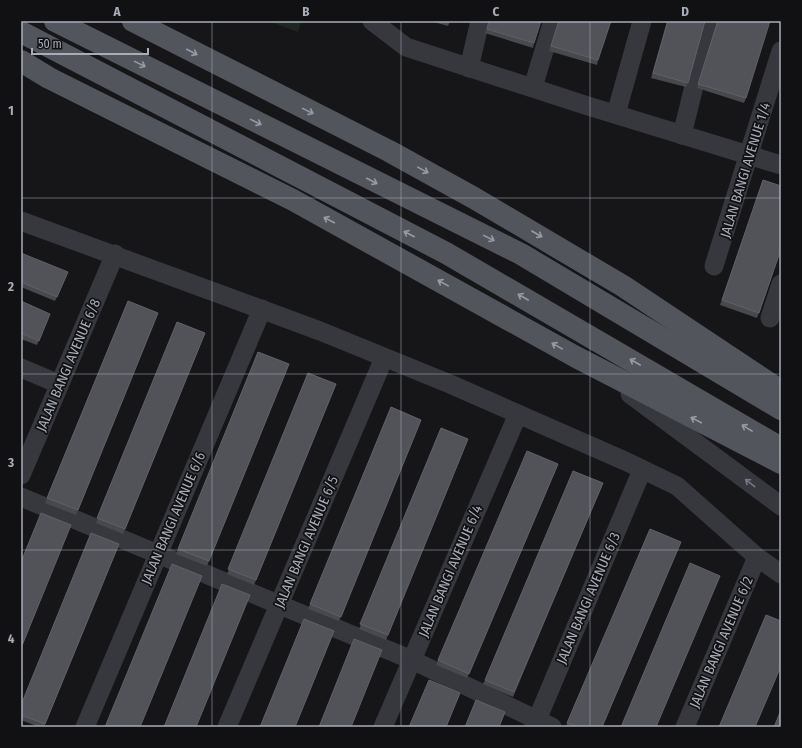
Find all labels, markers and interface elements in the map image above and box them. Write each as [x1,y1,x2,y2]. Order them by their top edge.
text: A [112,4,121,19]
text: B [302,4,310,19]
text: C [493,4,500,19]
text: D [681,4,689,19]
scale bar [32,30,148,56]
text: 50 m [38,37,62,51]
one-way arrow [186,48,198,56]
one-way arrow [134,61,146,69]
street label: JALAN BANGI AVENUE 1/4 [717,100,774,240]
text: 1 [8,103,14,118]
one-way arrow [301,108,313,115]
one-way arrow [250,119,262,126]
one-way arrow [417,167,429,175]
one-way arrow [366,178,378,185]
one-way arrow [323,216,335,224]
one-way arrow [403,230,415,237]
one-way arrow [530,231,542,239]
one-way arrow [483,235,495,243]
one-way arrow [437,278,449,286]
text: 2 [7,279,14,294]
one-way arrow [517,293,529,301]
street label: JALAN BANGI AVENUE 6/8 [33,296,104,434]
one-way arrow [551,342,563,350]
one-way arrow [629,358,641,366]
one-way arrow [691,416,703,424]
one-way arrow [741,423,753,431]
street label: JALAN BANGI AVENUE 6/6 [138,449,209,587]
text: 3 [7,455,14,470]
street label: JALAN BANGI AVENUE 6/5 [271,474,342,611]
one-way arrow [744,479,755,487]
street label: JALAN BANGI AVENUE 6/4 [415,502,486,640]
street label: JALAN BANGI AVENUE 6/3 [553,530,624,667]
street label: JALAN BANGI AVENUE 6/2 [686,574,757,711]
text: 4 [8,631,15,646]

